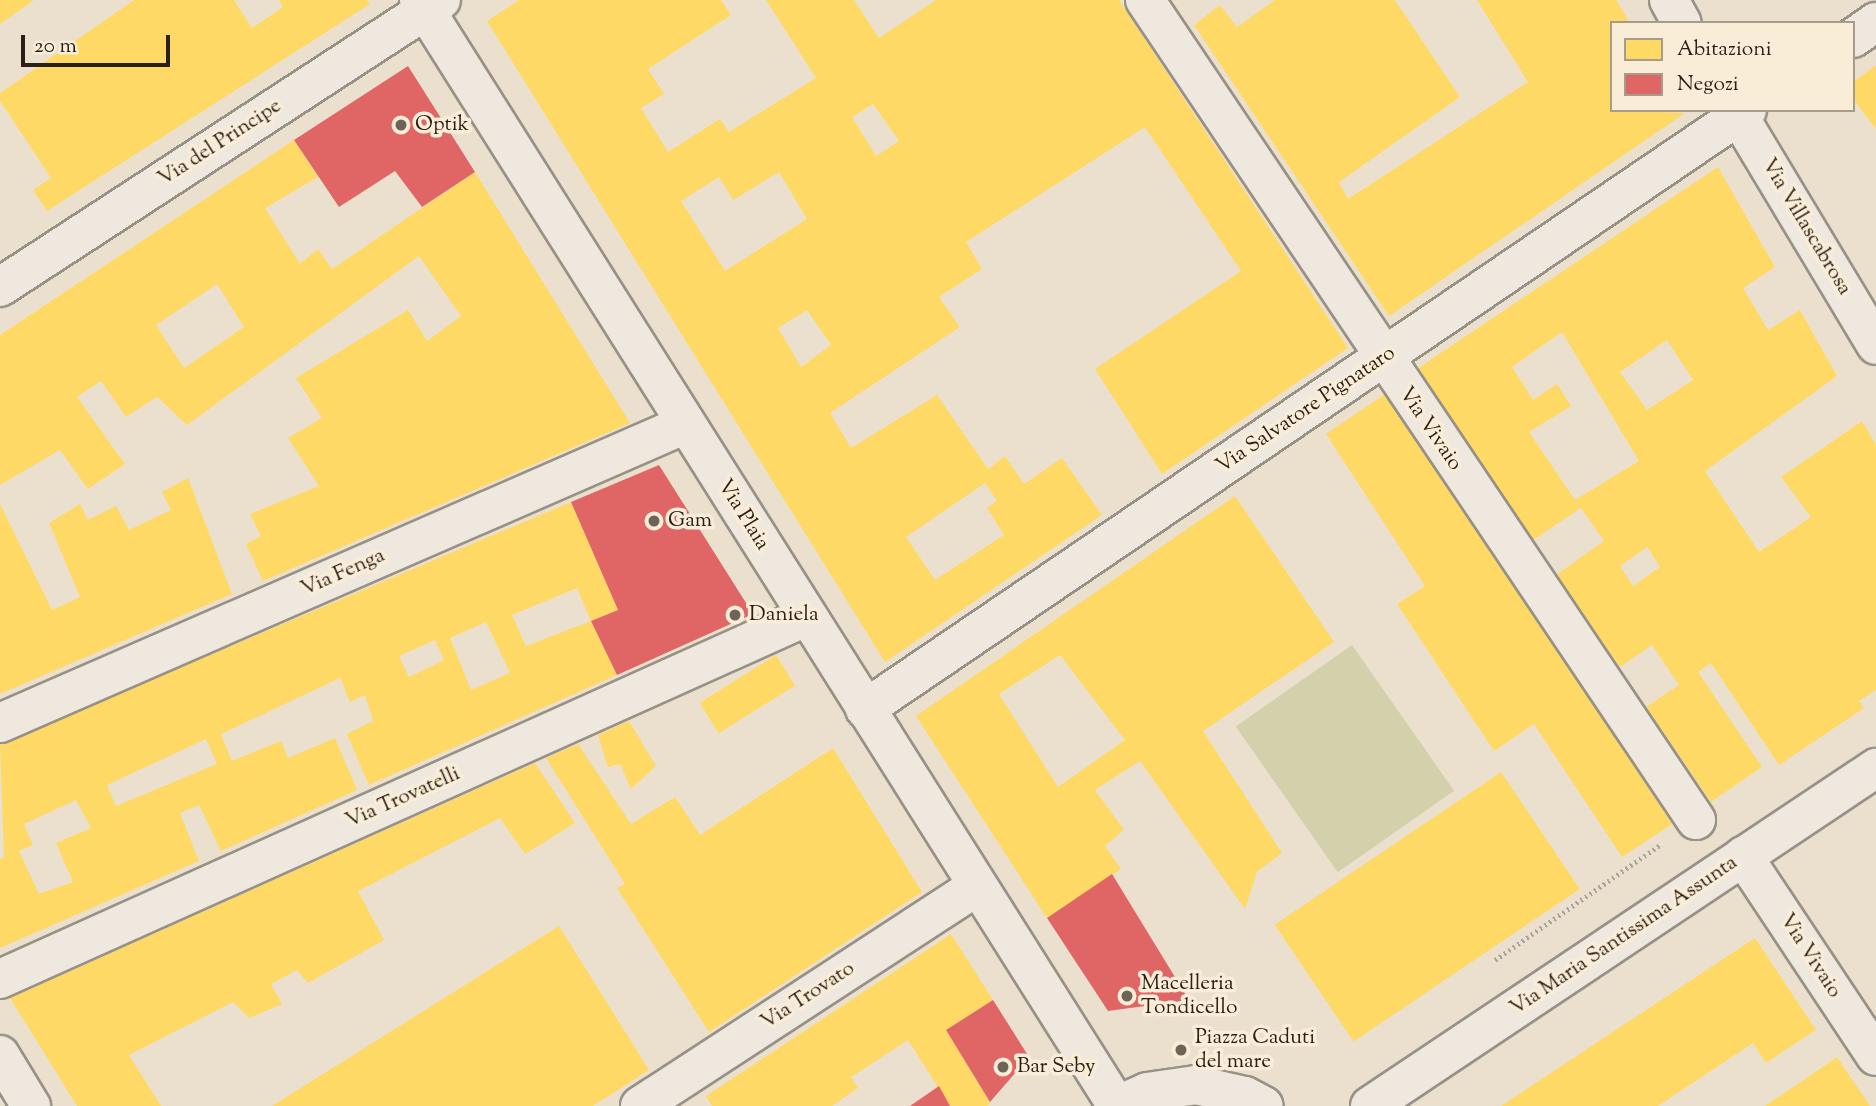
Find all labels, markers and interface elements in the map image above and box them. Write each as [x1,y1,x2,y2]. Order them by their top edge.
scale bar [24,21,173,65]
legend [1610,21,1855,112]
text: 20 m [34,32,77,62]
text: Abitazioni [1677,35,1772,65]
text: Negozi [1677,70,1739,100]
street label: Via del Principe [154,94,286,192]
place label: Optik [415,112,469,138]
marker: Optik [393,117,409,133]
street label: Via Villascabrosa [1755,154,1857,300]
street label: Via Salvatore Pignataro [1212,341,1400,479]
street label: Via Vivaio [1393,382,1467,476]
street label: Via Plaia [711,475,775,555]
place label: Gam [668,508,712,534]
marker: Gam [646,513,662,529]
street label: Via Fenga [297,543,389,603]
place label: Daniela [749,602,819,628]
marker: Daniela [727,607,743,623]
street label: Via Trovatelli [342,762,464,834]
street label: Via Maria Santissima Assunta [1506,850,1742,1022]
street label: Via Vivaio [1773,909,1847,1003]
street label: Via Trovato [756,956,860,1036]
place label: Macelleria Tondicello [1141,971,1237,1021]
marker: Macelleria Tondicello [1119,988,1135,1004]
place label: Piazza Caduti del mare [1195,1025,1315,1075]
marker: Piazza Caduti del mare [1173,1042,1189,1058]
place label: Bar Seby [1017,1054,1095,1080]
marker: Bar Seby [995,1059,1011,1075]

